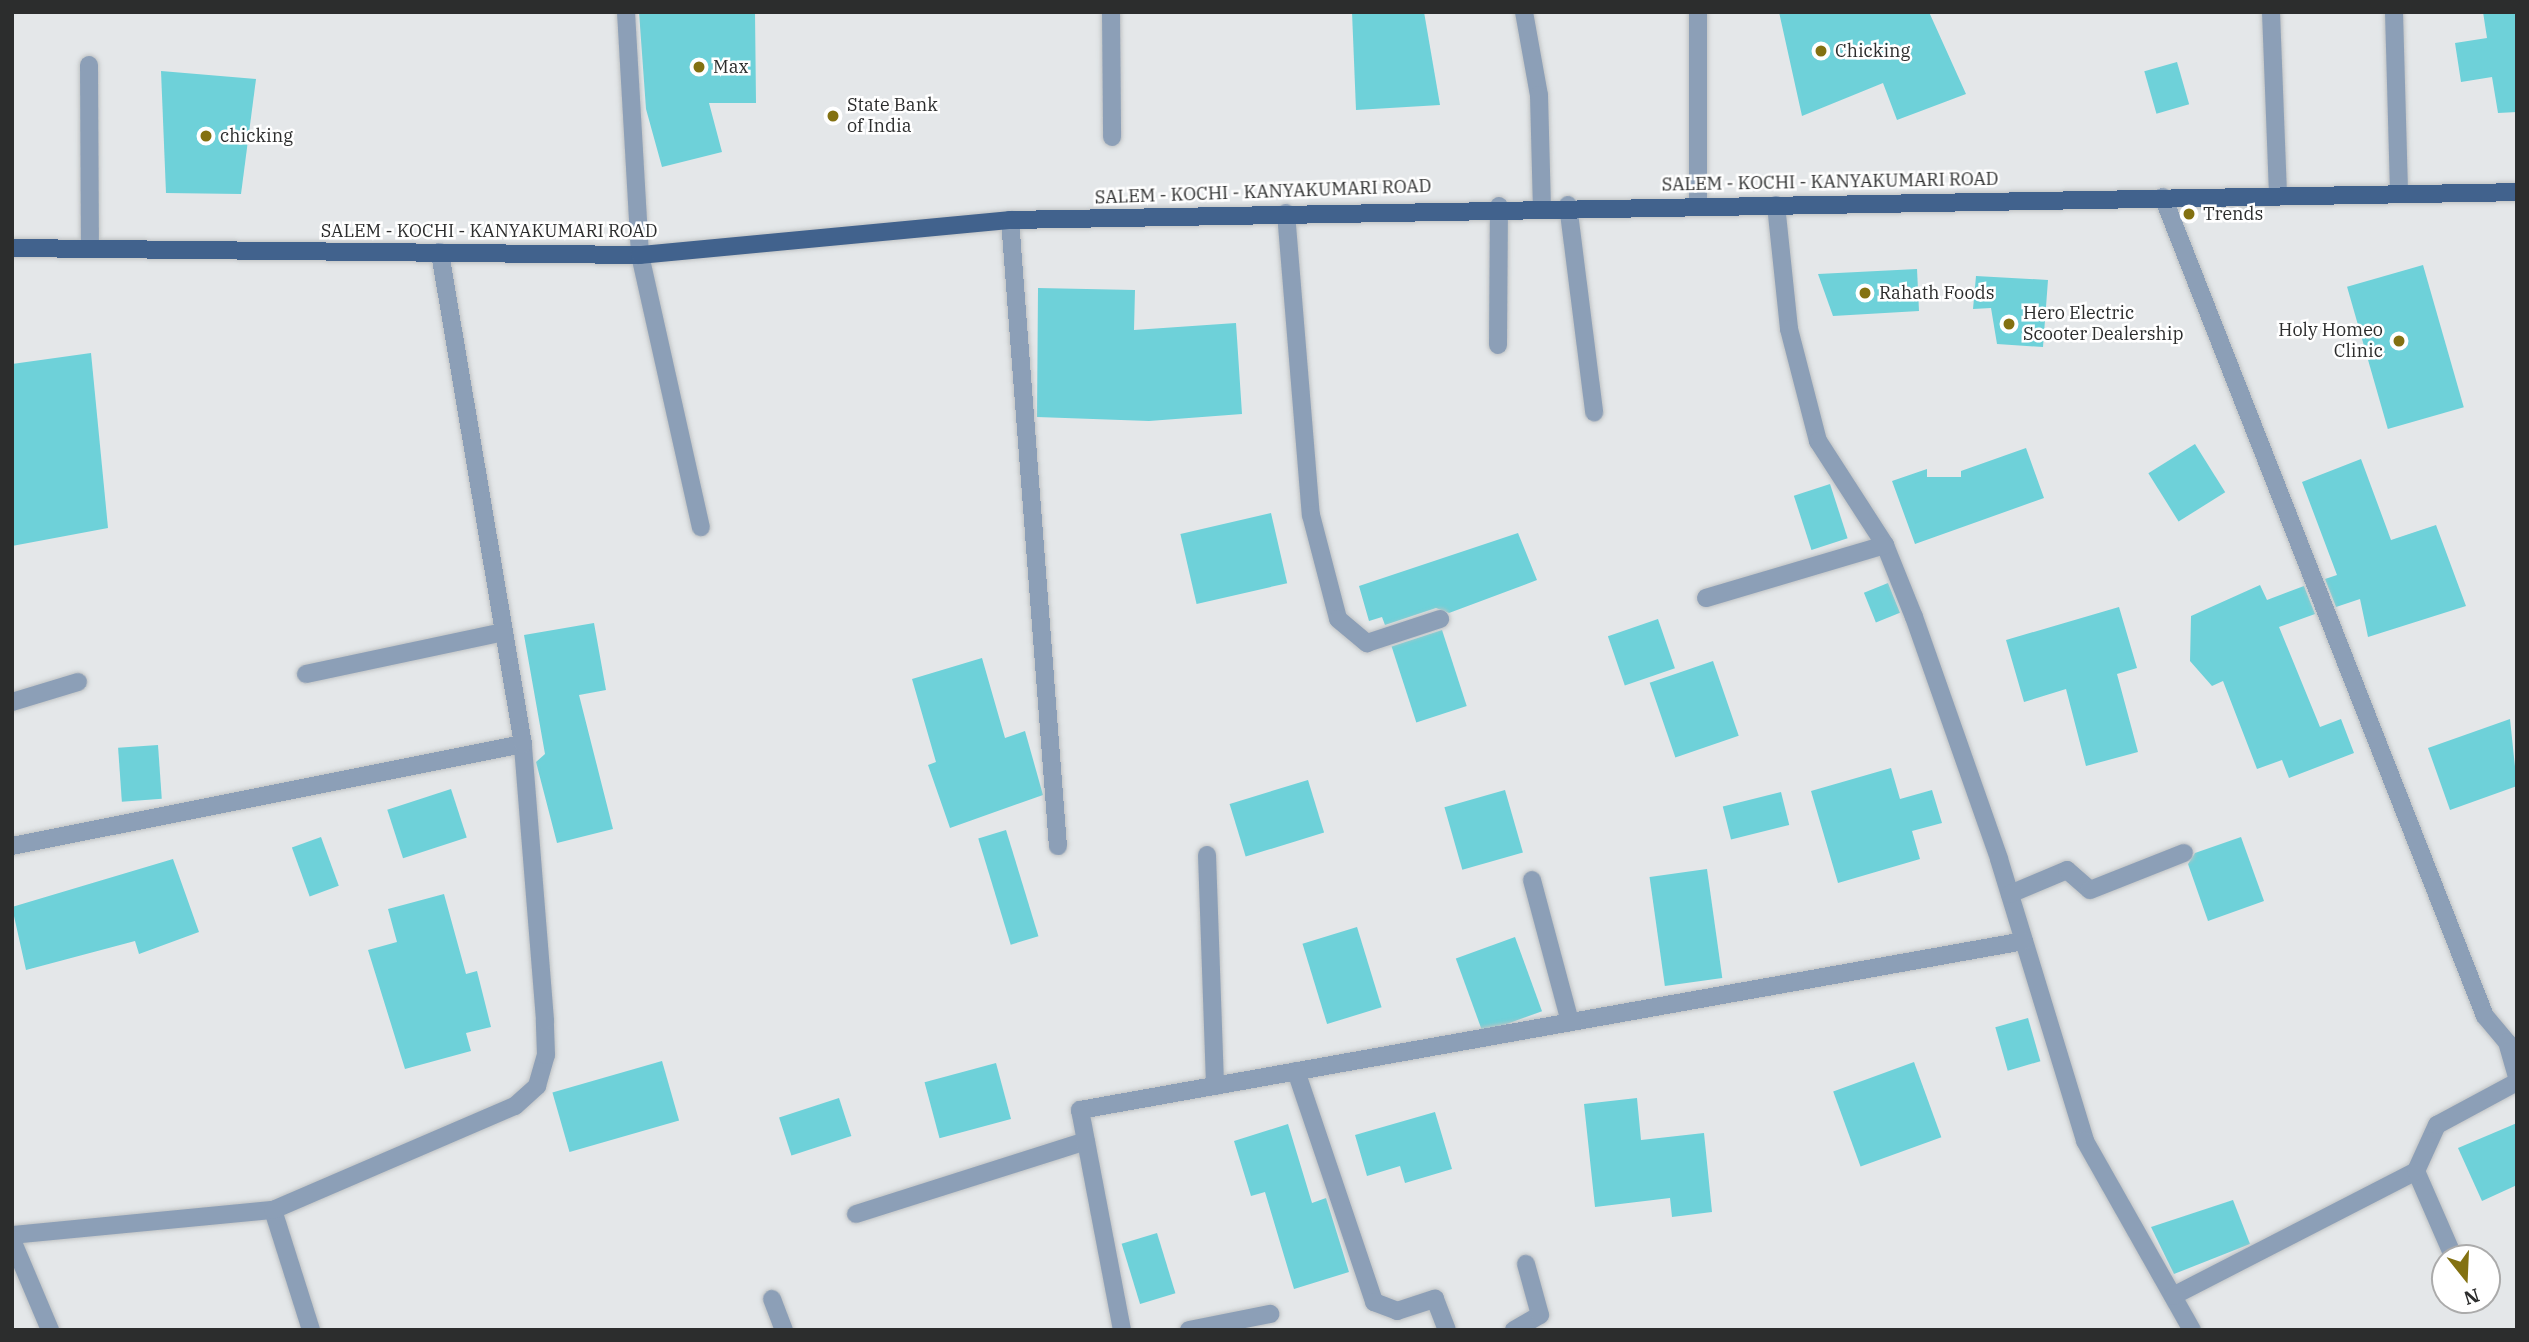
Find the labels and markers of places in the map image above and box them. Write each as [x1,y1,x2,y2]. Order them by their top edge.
place label: Chicking [1835,40,1910,62]
marker: Chicking [1813,43,1829,59]
place label: Max [713,56,749,78]
marker: Max [691,59,707,75]
place label: State Bank of India [847,95,938,138]
marker: State Bank of India [825,108,841,124]
place label: chicking [220,125,293,147]
marker: chicking [198,128,214,144]
place label: Trends [2203,203,2263,225]
marker: Trends [2181,206,2197,222]
place label: Rahath Foods [1879,282,1995,304]
marker: Rahath Foods [1857,285,1873,301]
place label: Hero Electric Scooter Dealership [2023,303,2183,346]
marker: Hero Electric Scooter Dealership [2001,316,2017,332]
place label: Holy Homeo Clinic [2278,320,2383,362]
marker: Holy Homeo Clinic [2389,331,2409,351]

